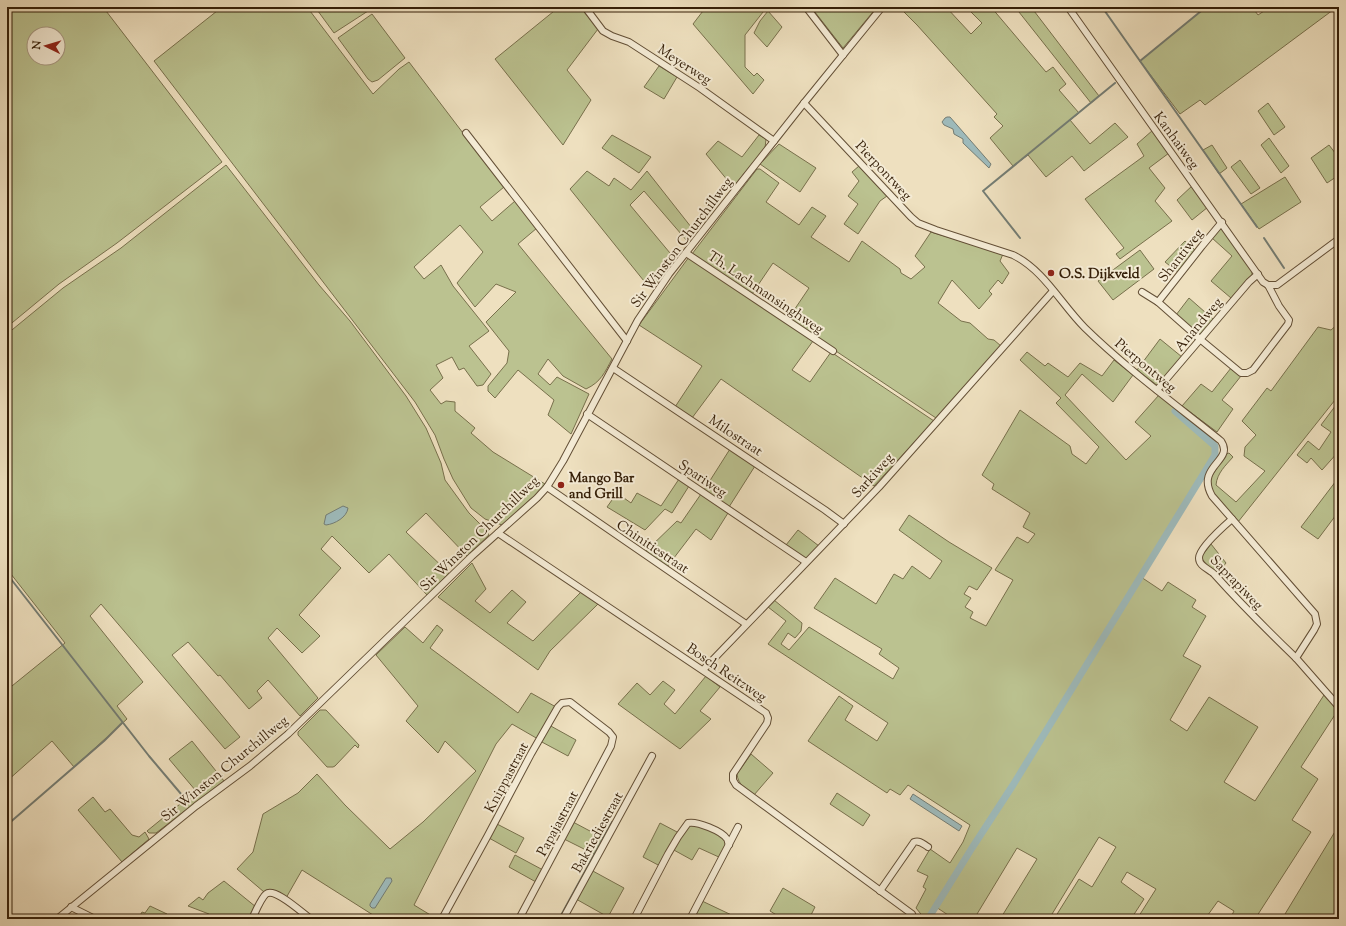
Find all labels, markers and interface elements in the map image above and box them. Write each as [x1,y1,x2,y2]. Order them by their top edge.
north arrow [26,26,66,66]
text: N [29,40,45,51]
street label: Meyerweg [653,41,715,91]
street label: Kanhaiweg [1148,108,1203,174]
street label: Pierpontweg [850,137,916,206]
street label: Sir Winston Churchillweg [627,174,738,313]
street label: Shantiweg [1154,225,1209,287]
street label: Th. Lachmansinghweg [703,247,827,340]
place label: O.S. Dijkveld [1059,265,1140,285]
marker: O.S. Dijkveld [1046,268,1056,278]
street label: Anandweg [1171,294,1228,357]
street label: Pierpontweg [1110,335,1180,398]
street label: Milostraat [704,411,766,462]
street label: Sarkiweg [848,449,899,503]
street label: Spariweg [674,456,730,503]
place label: Mango Bar and Grill [569,469,635,505]
street label: Sir Winston Churchillweg [416,472,545,597]
marker: Mango Bar and Grill [556,480,566,490]
street label: Chinitiestraat [611,516,692,580]
street label: Saprapiweg [1204,552,1267,615]
street label: Bosch Reitzweg [682,639,770,708]
street label: Sir Winston Churchillweg [157,712,293,827]
street label: Knippastraat [481,739,535,817]
street label: Papajastraat [533,787,584,860]
street label: Bakriediestraat [568,789,629,877]

